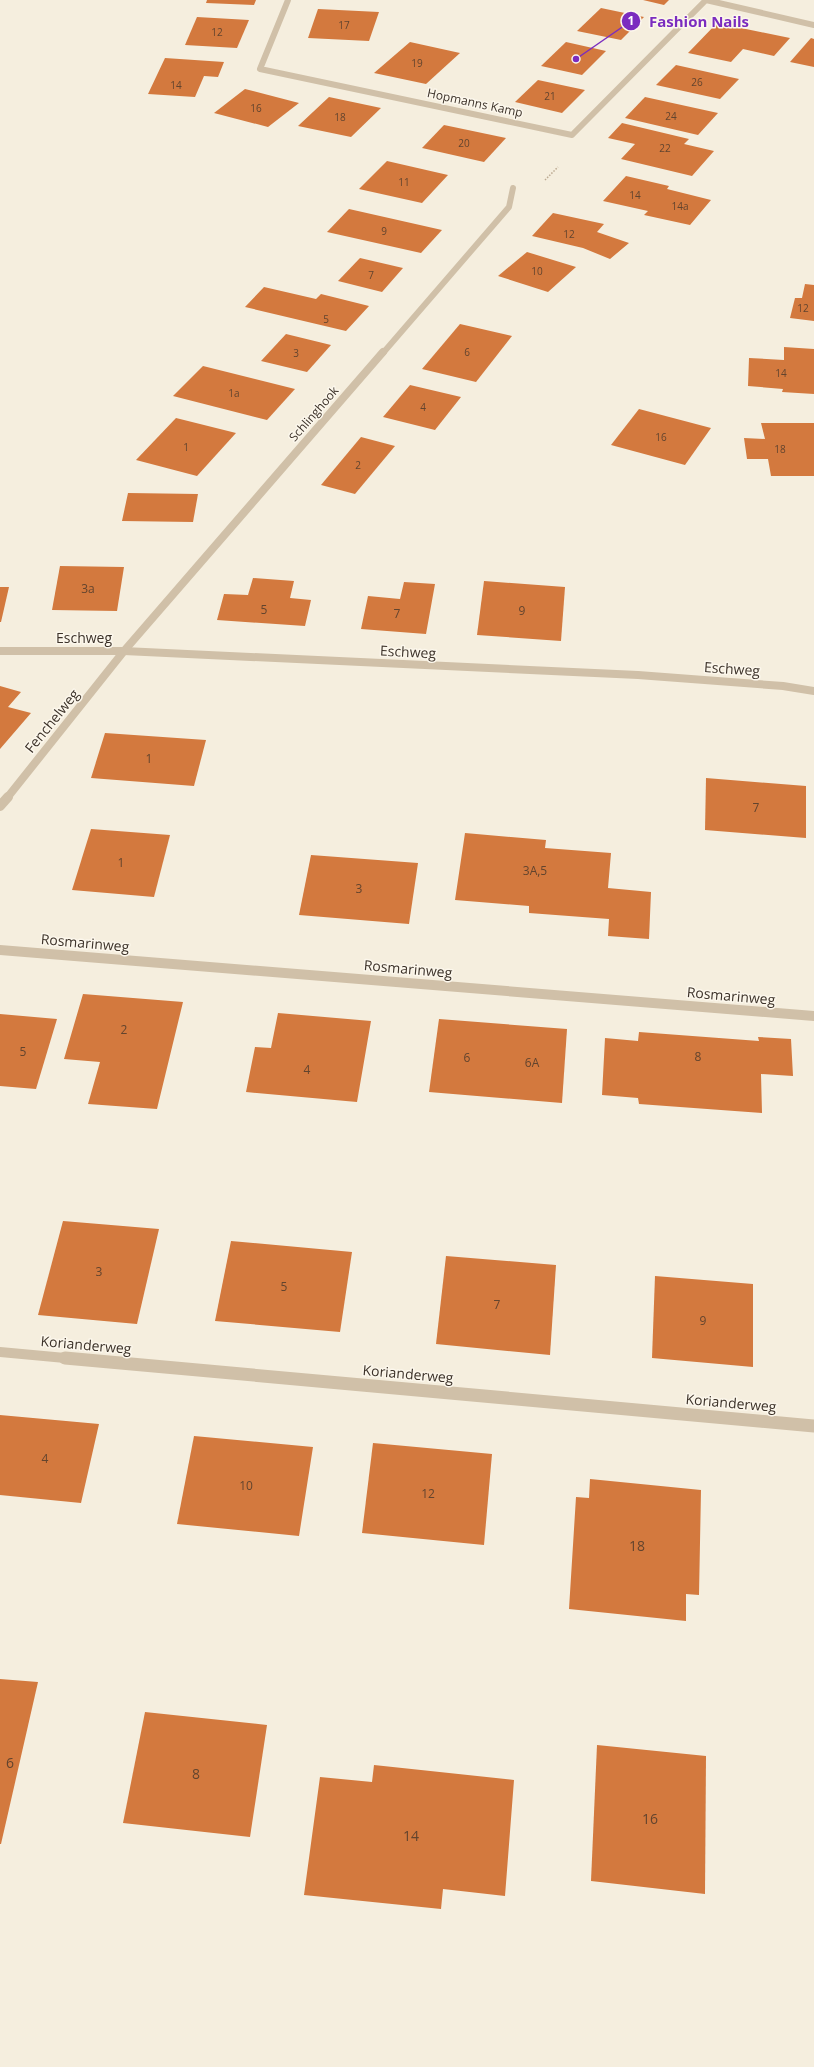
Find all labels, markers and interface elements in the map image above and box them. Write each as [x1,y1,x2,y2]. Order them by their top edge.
callout: Fashion Nails [621,8,757,35]
text: Fashion Nails [649,11,749,31]
text: 1 [628,12,634,29]
house number: 17 [338,18,350,32]
house number: 12 [211,25,223,39]
house number: 19 [411,56,423,70]
house number: 26 [691,75,703,89]
house number: 14 [170,78,182,92]
street label: Hopmanns Kamp [426,84,524,121]
house number: 21 [544,89,556,103]
house number: 16 [250,101,262,115]
house number: 24 [665,109,677,123]
house number: 18 [334,110,346,124]
house number: 20 [458,136,470,150]
house number: 22 [659,141,671,155]
house number: 11 [398,175,410,189]
house number: 14 [629,188,641,202]
house number: 14a [672,199,689,213]
house number: 9 [381,224,387,238]
house number: 12 [563,227,575,241]
house number: 10 [531,264,543,278]
house number: 7 [368,268,374,282]
house number: 12 [797,301,809,315]
house number: 5 [323,312,329,326]
house number: 6 [464,345,470,359]
house number: 3 [293,346,299,360]
house number: 14 [775,366,787,380]
street label: Schlinghook [285,382,343,445]
house number: 1a [228,386,240,400]
house number: 4 [420,400,426,414]
house number: 16 [655,430,667,444]
house number: 1 [183,440,189,454]
house number: 18 [774,442,786,456]
house number: 2 [355,458,361,472]
house number: 3a [81,580,95,597]
house number: 5 [261,601,268,618]
house number: 9 [519,602,526,619]
house number: 7 [394,605,401,622]
street label: Eschweg [56,628,112,647]
street label: Eschweg [380,641,437,662]
street label: Eschweg [703,657,761,680]
street label: Fenchelweg [20,685,83,756]
house number: 1 [146,750,152,767]
house number: 7 [753,799,760,816]
house number: 1 [118,854,124,871]
house number: 3A,5 [523,862,547,879]
house number: 3 [356,880,363,897]
street label: Rosmarinweg [40,929,130,956]
street label: Rosmarinweg [363,955,453,982]
street label: Rosmarinweg [686,982,776,1009]
house number: 2 [121,1021,128,1038]
house number: 5 [20,1043,27,1060]
house number: 8 [695,1048,702,1065]
house number: 6 [464,1049,471,1066]
house number: 6A [525,1054,540,1071]
house number: 4 [304,1061,311,1078]
house number: 3 [96,1263,103,1280]
house number: 5 [281,1278,288,1295]
house number: 7 [494,1296,501,1313]
house number: 9 [700,1312,707,1329]
street label: Korianderweg [40,1331,133,1358]
street label: Korianderweg [362,1360,455,1387]
street label: Korianderweg [685,1389,778,1416]
house number: 4 [42,1450,49,1467]
house number: 10 [239,1477,253,1494]
house number: 12 [421,1485,435,1502]
house number: 18 [629,1536,645,1555]
house number: 6 [6,1753,14,1772]
house number: 8 [192,1764,200,1783]
house number: 16 [642,1809,658,1828]
house number: 14 [403,1826,419,1845]

